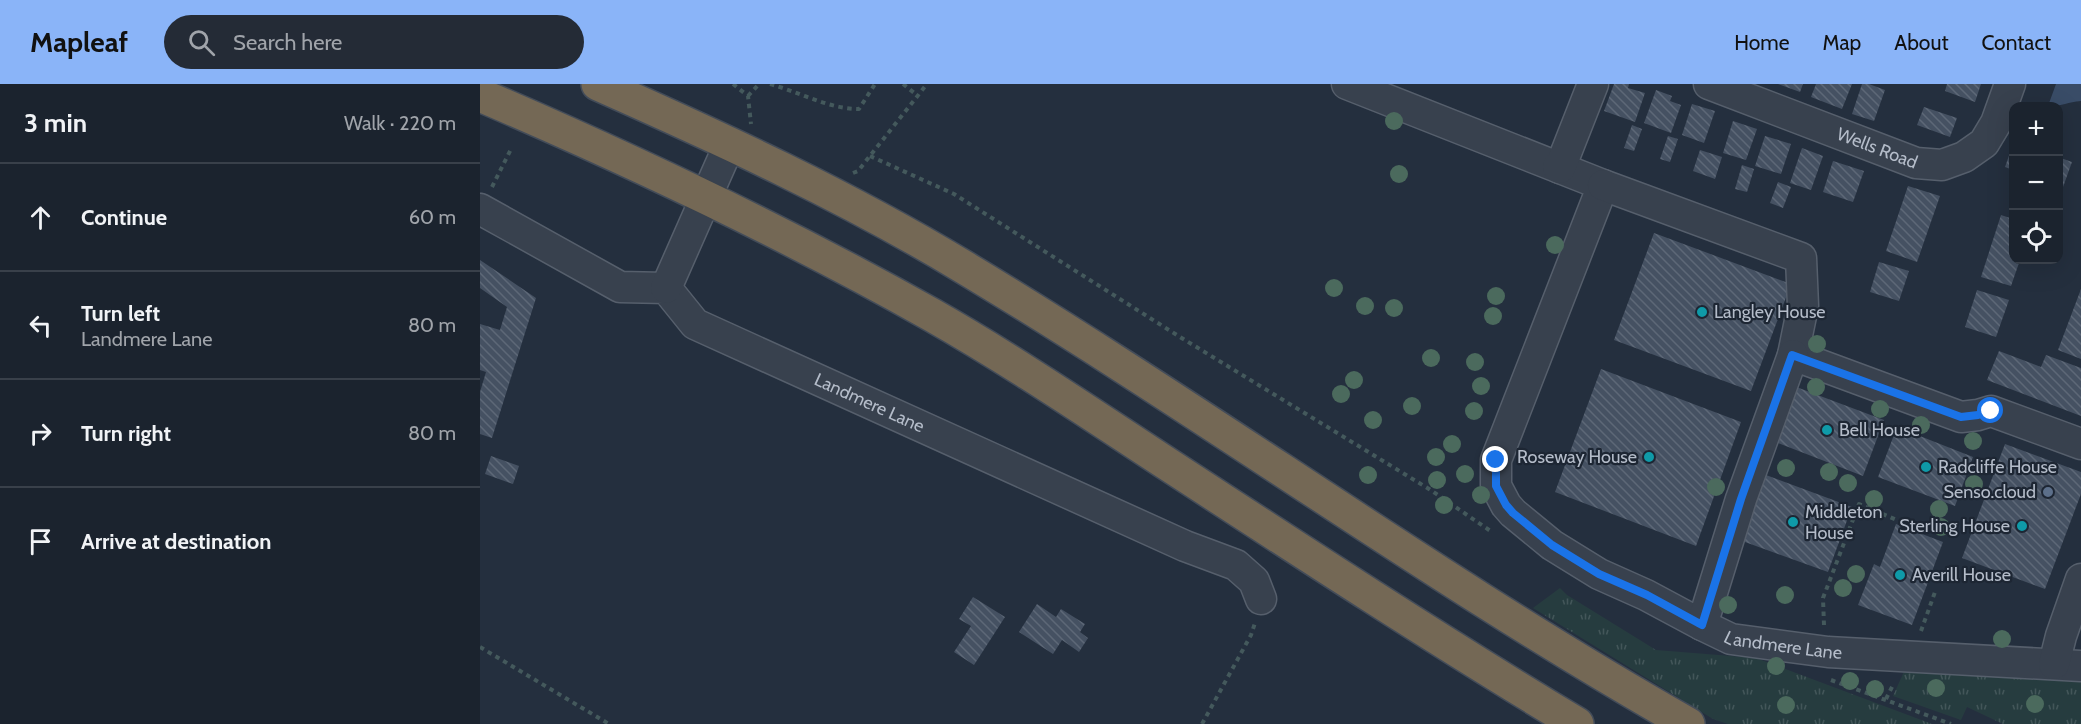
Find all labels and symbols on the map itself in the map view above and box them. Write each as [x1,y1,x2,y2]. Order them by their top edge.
street label: Wells Road [1834,123,1921,174]
place label: Langley House [1714,301,1826,323]
marker: Langley House [1695,305,1709,319]
street label: Landmere Lane [811,369,928,437]
route start [1977,397,2003,423]
place label: Bell House [1839,419,1920,441]
marker: Bell House [1820,423,1834,437]
route end [1482,446,1508,472]
place label: Roseway House [1517,446,1637,468]
marker: Roseway House [1642,450,1656,464]
place label: Radcliffe House [1938,456,2057,478]
marker: Radcliffe House [1919,460,1933,474]
place label: Senso.cloud [1943,481,2036,503]
marker: Senso.cloud [2041,485,2055,499]
place label: Middleton House [1805,501,1883,544]
marker: Middleton House [1786,515,1800,529]
place label: Sterling House [1899,515,2010,537]
marker: Sterling House [2015,519,2029,533]
place label: Averill House [1912,564,2011,586]
marker: Averill House [1893,568,1907,582]
street label: Landmere Lane [1720,626,1843,664]

